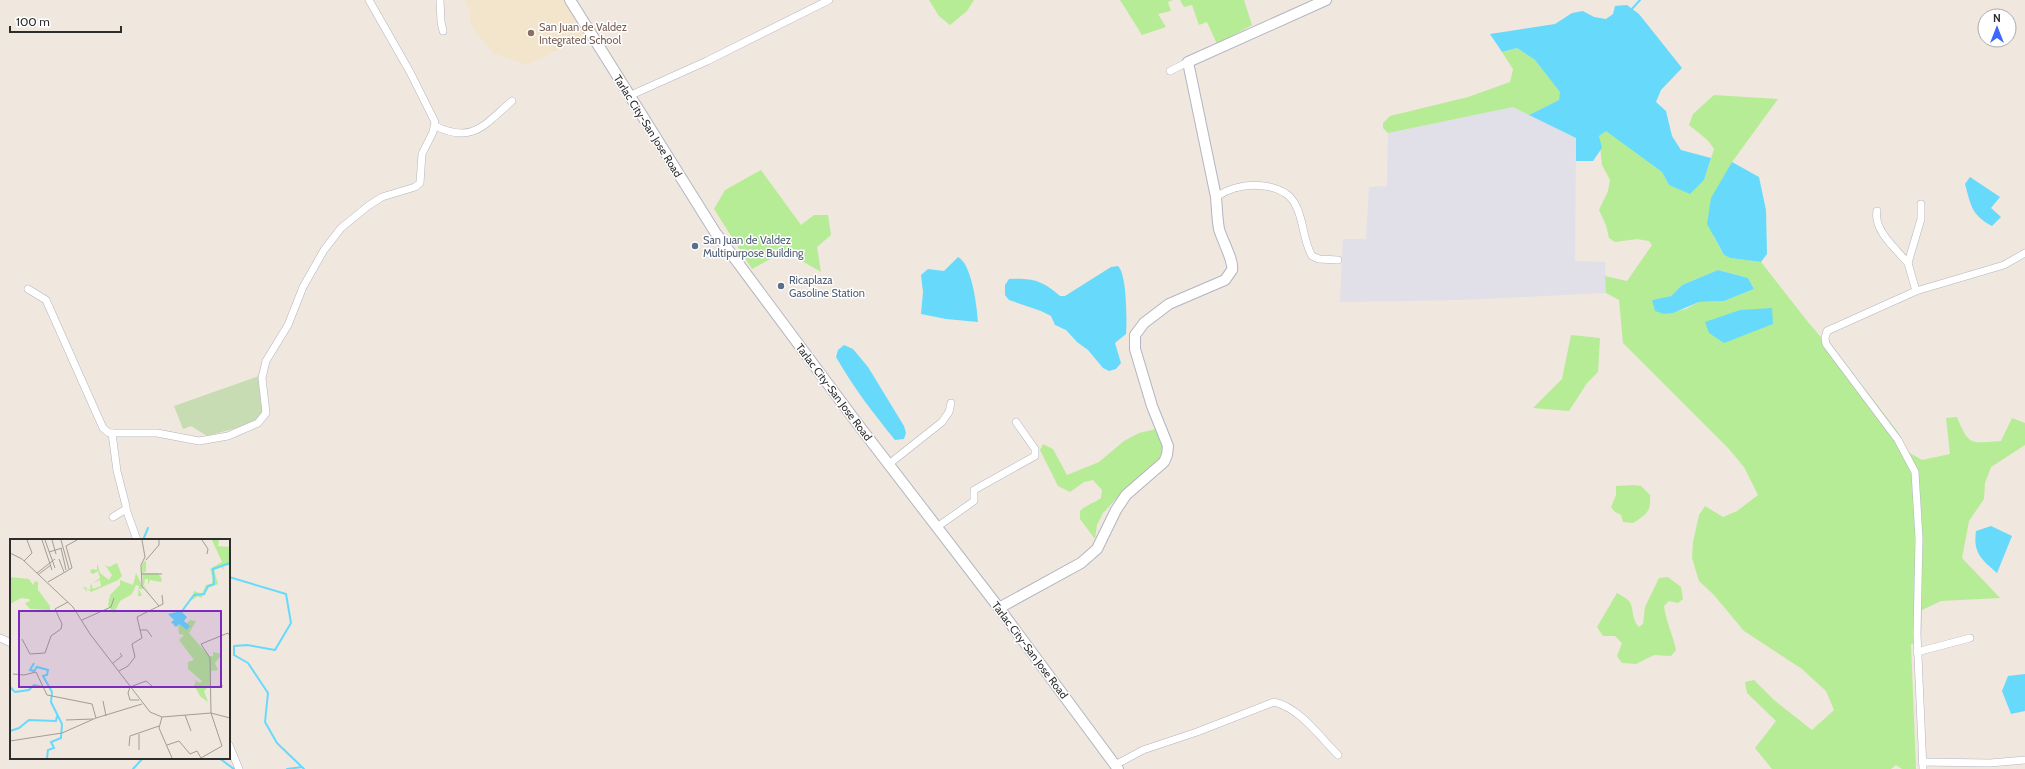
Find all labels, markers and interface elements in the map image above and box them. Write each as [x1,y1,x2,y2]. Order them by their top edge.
scale bar [10,8,121,34]
north arrow [1977,8,2017,48]
text: N [1993,11,2001,25]
text: 100 m [16,14,50,29]
place label: San Juan de Valdez Integrated School [539,20,627,47]
marker: San Juan de Valdez Integrated School [526,28,536,38]
street label: Tarlac City-San Jose Road [611,72,685,180]
place label: San Juan de Valdez Multipurpose Building [703,233,804,260]
marker: San Juan de Valdez Multipurpose Building [690,241,700,251]
place label: Ricaplaza Gasoline Station [789,273,865,300]
marker: Ricaplaza Gasoline Station [776,281,786,291]
street label: Tarlac City-San Jose Road [793,341,875,443]
inset map [10,539,230,759]
street label: Tarlac City-San Jose Road [989,599,1071,701]

